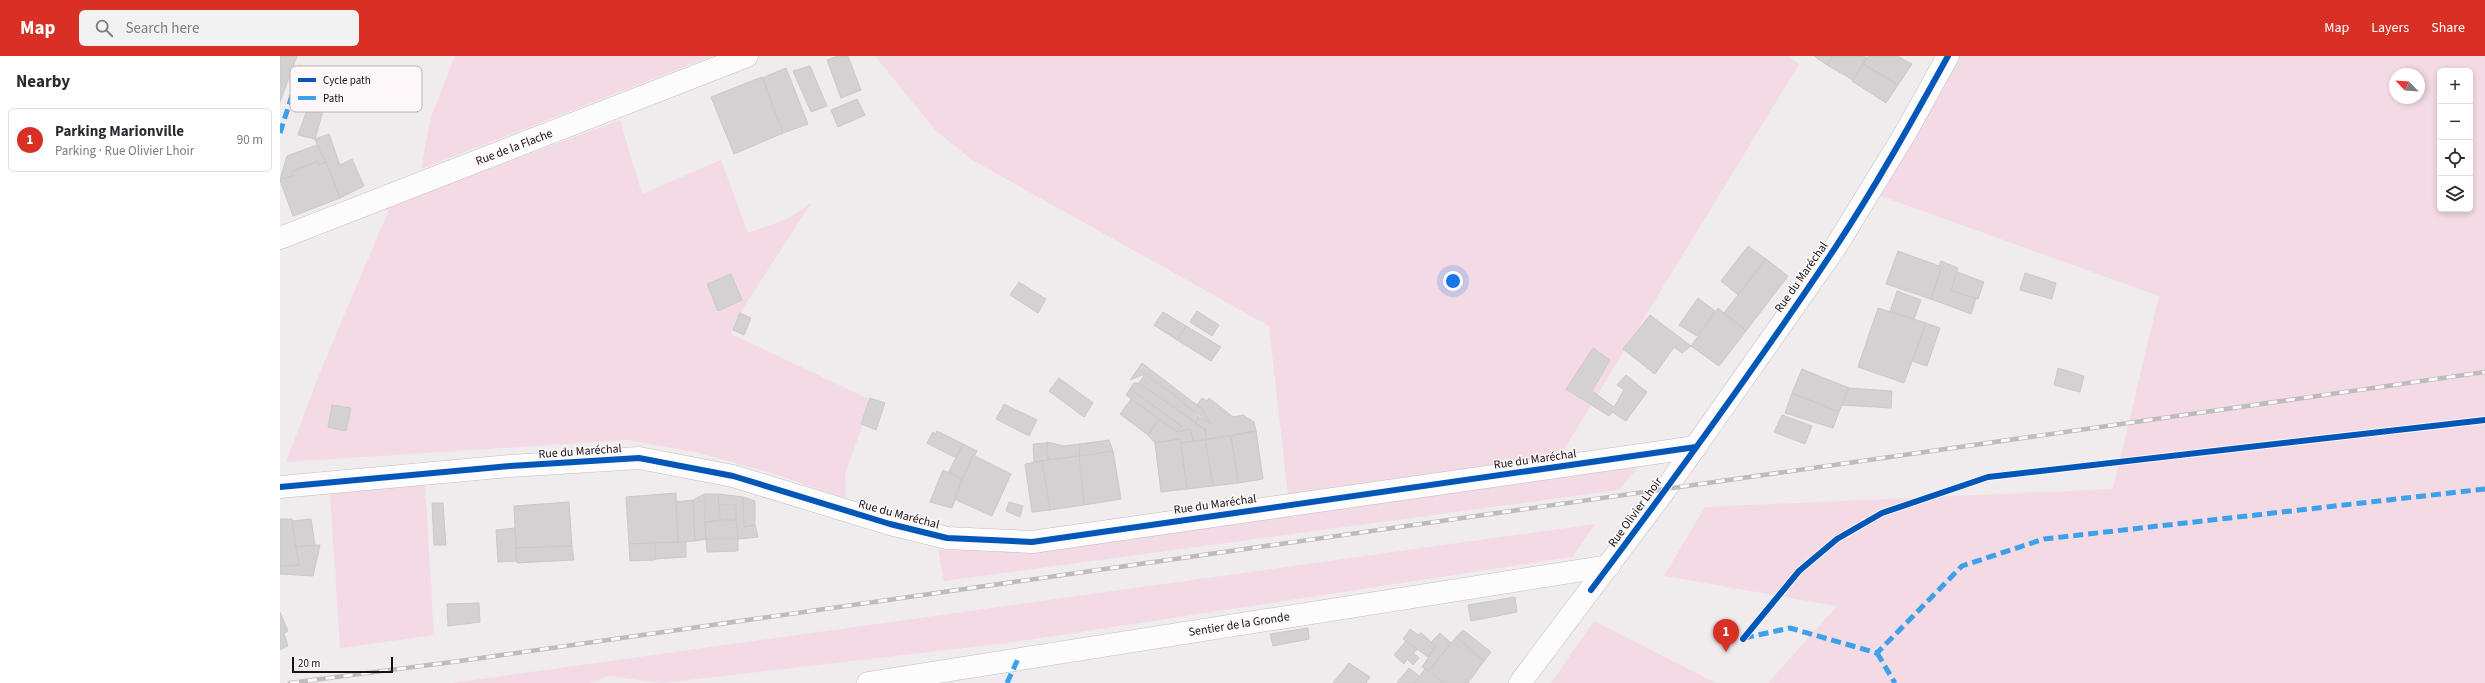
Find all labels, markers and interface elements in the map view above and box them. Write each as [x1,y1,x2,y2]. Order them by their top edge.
search box [79,10,359,46]
text: Map [20,15,55,42]
icon: search [93,17,115,39]
text: Search here [125,18,199,39]
text: Map [2324,18,2349,38]
text: Layers [2371,18,2409,38]
text: Share [2431,18,2465,38]
legend [290,66,422,112]
north arrow [2389,68,2425,104]
map controls [2437,68,2473,212]
button: + [2437,68,2473,104]
text: Nearby [16,70,70,94]
text: Cycle path [323,73,371,88]
text: Path [323,91,344,106]
button: − [2437,104,2473,140]
text: Parking Marionville [55,121,184,142]
street label: Rue de la Flache [473,125,555,170]
text: 1 [27,131,33,149]
text: 90 m [237,131,263,149]
button: locate [2437,140,2473,176]
text: Parking · Rue Olivier Lhoir [55,142,194,160]
button: layers [2437,176,2473,212]
street label: Rue du Maréchal [1771,238,1832,316]
your location [1443,271,1463,291]
street label: Rue du Maréchal [538,440,622,463]
street label: Rue du Maréchal [1493,445,1577,474]
street label: Rue Olivier Lhoir [1604,473,1667,551]
street label: Rue du Maréchal [1173,490,1257,519]
street label: Rue du Maréchal [856,496,941,533]
street label: Sentier de la Gronde [1187,608,1291,641]
pin: 1 [1713,619,1739,652]
scale bar [292,655,393,674]
text: 20 m [298,656,320,671]

